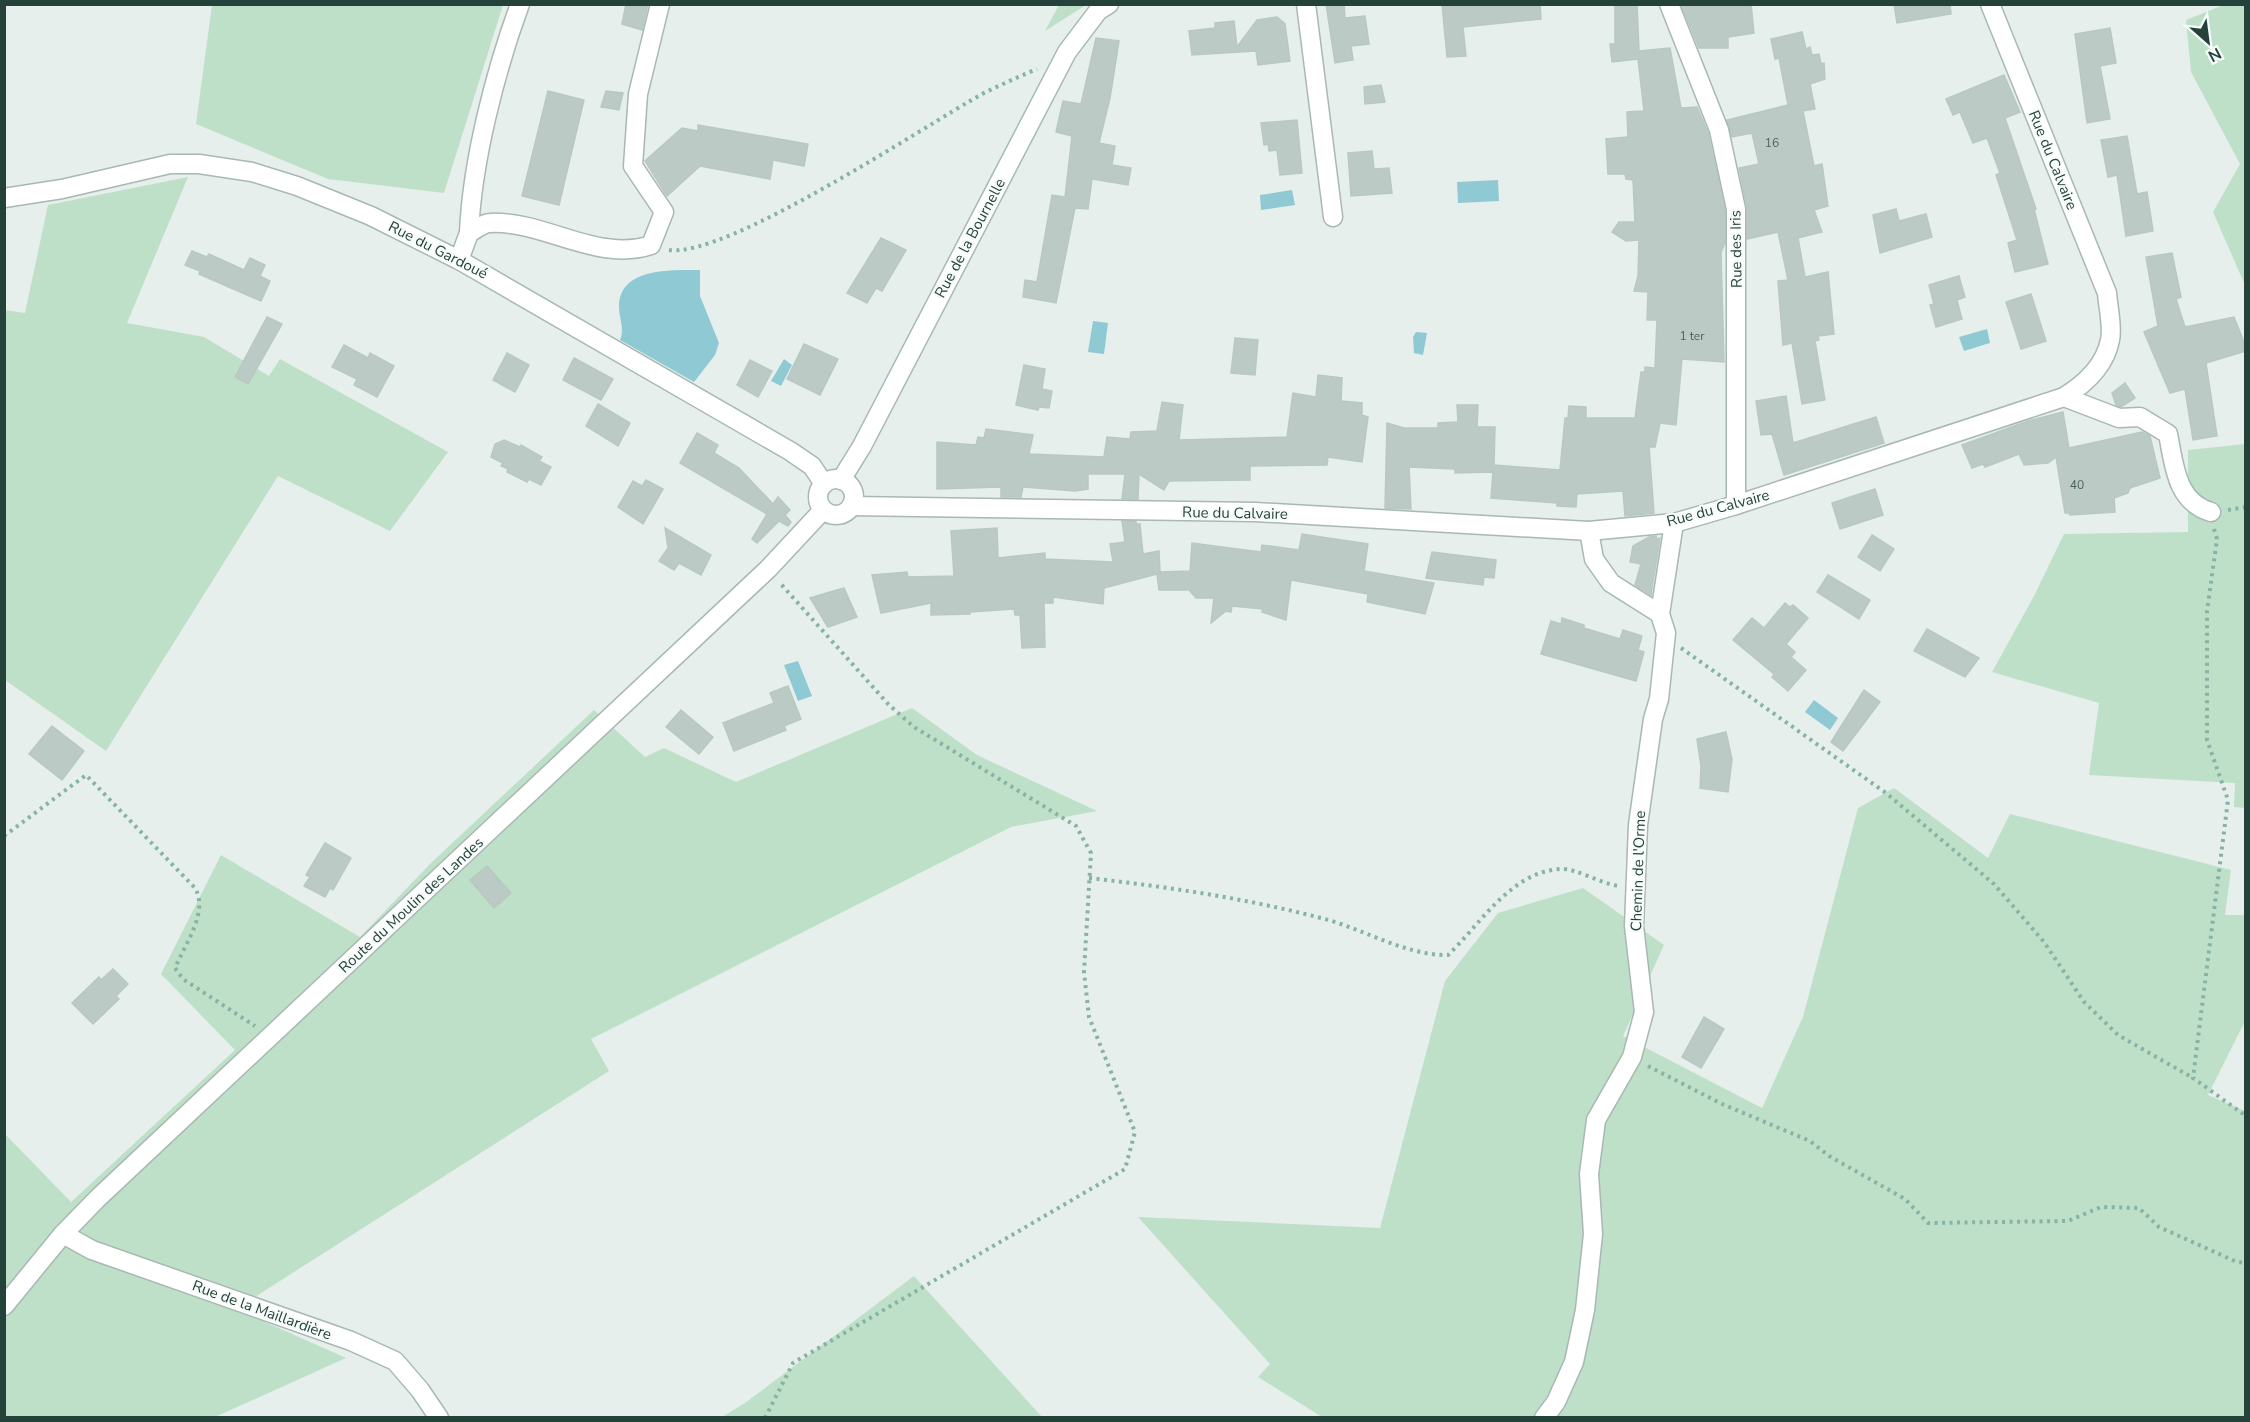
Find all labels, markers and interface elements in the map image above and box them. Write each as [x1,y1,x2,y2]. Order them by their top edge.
north arrow [2178,12,2238,72]
text: N [2204,42,2225,67]
street label: Rue du Calvaire [2024,107,2082,213]
house number: 16 [1765,135,1779,151]
street label: Rue de la Bournelle [930,175,1010,301]
street label: Rue des Iris [1725,210,1747,288]
street label: Rue du Gardoué [385,216,491,284]
house number: 1 ter [1679,328,1705,344]
house number: 40 [2070,477,2084,493]
street label: Rue du Calvaire [1664,485,1772,531]
street label: Rue du Calvaire [1182,502,1288,524]
street label: Chemin de l'Orme [1626,810,1650,932]
street label: Route du Moulin des Landes [334,833,488,977]
street label: Rue de la Maillardière [190,1275,334,1345]

